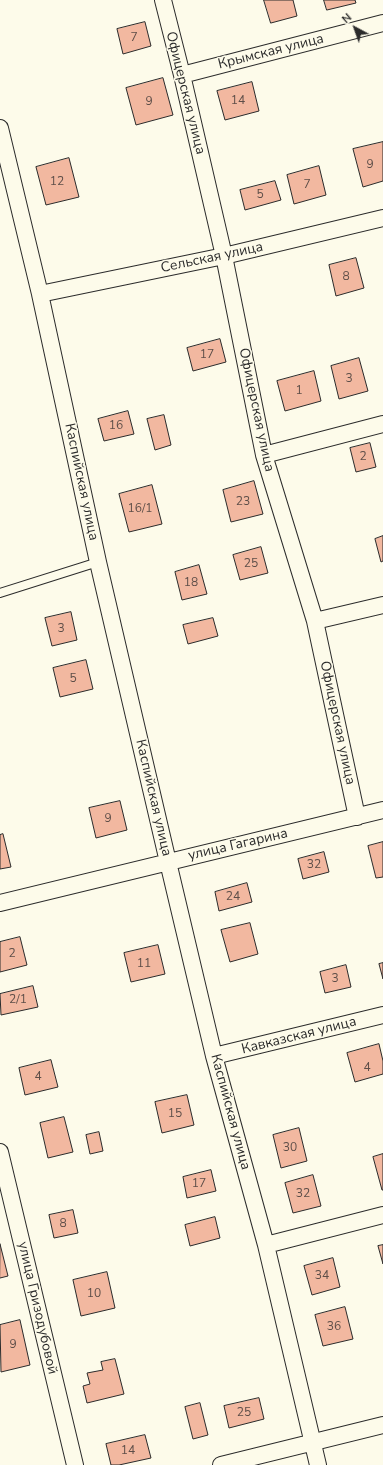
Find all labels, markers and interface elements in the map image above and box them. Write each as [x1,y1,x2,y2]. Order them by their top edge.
north arrow [335,8,375,48]
text: N [339,10,355,27]
street label: Офицерская улица [162,30,208,156]
house number: 7 [130,31,138,45]
street label: Крымская улица [216,31,326,73]
house number: 14 [231,94,245,108]
house number: 9 [145,95,153,109]
house number: 9 [366,158,374,172]
house number: 12 [50,175,64,189]
house number: 7 [303,178,311,192]
house number: 5 [256,188,264,202]
street label: Сельская улица [159,239,265,277]
house number: 8 [342,270,350,284]
street label: Офицерская улица [235,347,277,473]
house number: 17 [200,348,214,362]
house number: 3 [345,372,353,386]
house number: 1 [295,384,303,398]
house number: 16 [109,419,123,433]
street label: Каспийская улица [60,422,102,542]
house number: 2 [359,450,367,464]
house number: 23 [236,495,250,509]
house number: 16/1 [128,502,152,516]
house number: 25 [244,557,258,571]
house number: 18 [184,576,198,590]
house number: 3 [57,622,65,636]
street label: Офицерская улица [316,660,358,786]
house number: 5 [69,672,77,686]
street label: Каспийская улица [131,738,175,858]
house number: 9 [104,812,112,826]
street label: улица Гагарина [187,825,289,865]
house number: 32 [307,858,321,872]
house number: 24 [226,890,240,904]
house number: 2 [8,947,16,961]
house number: 11 [137,957,151,971]
house number: 3 [331,972,339,986]
house number: 2/1 [9,993,27,1007]
street label: Кавказская улица [240,1014,358,1058]
street label: Каспийская улица [206,1052,254,1172]
house number: 4 [363,1061,371,1075]
house number: 4 [34,1070,42,1084]
house number: 15 [168,1107,182,1121]
house number: 30 [283,1141,297,1155]
house number: 17 [192,1177,206,1191]
house number: 32 [296,1187,310,1201]
house number: 8 [59,1217,67,1231]
street label: улица Гризодубовой [14,1240,60,1376]
house number: 34 [315,1269,329,1283]
house number: 10 [87,1287,101,1301]
house number: 36 [327,1320,341,1334]
house number: 9 [9,1338,17,1352]
house number: 25 [237,1406,251,1420]
house number: 14 [121,1444,135,1458]

